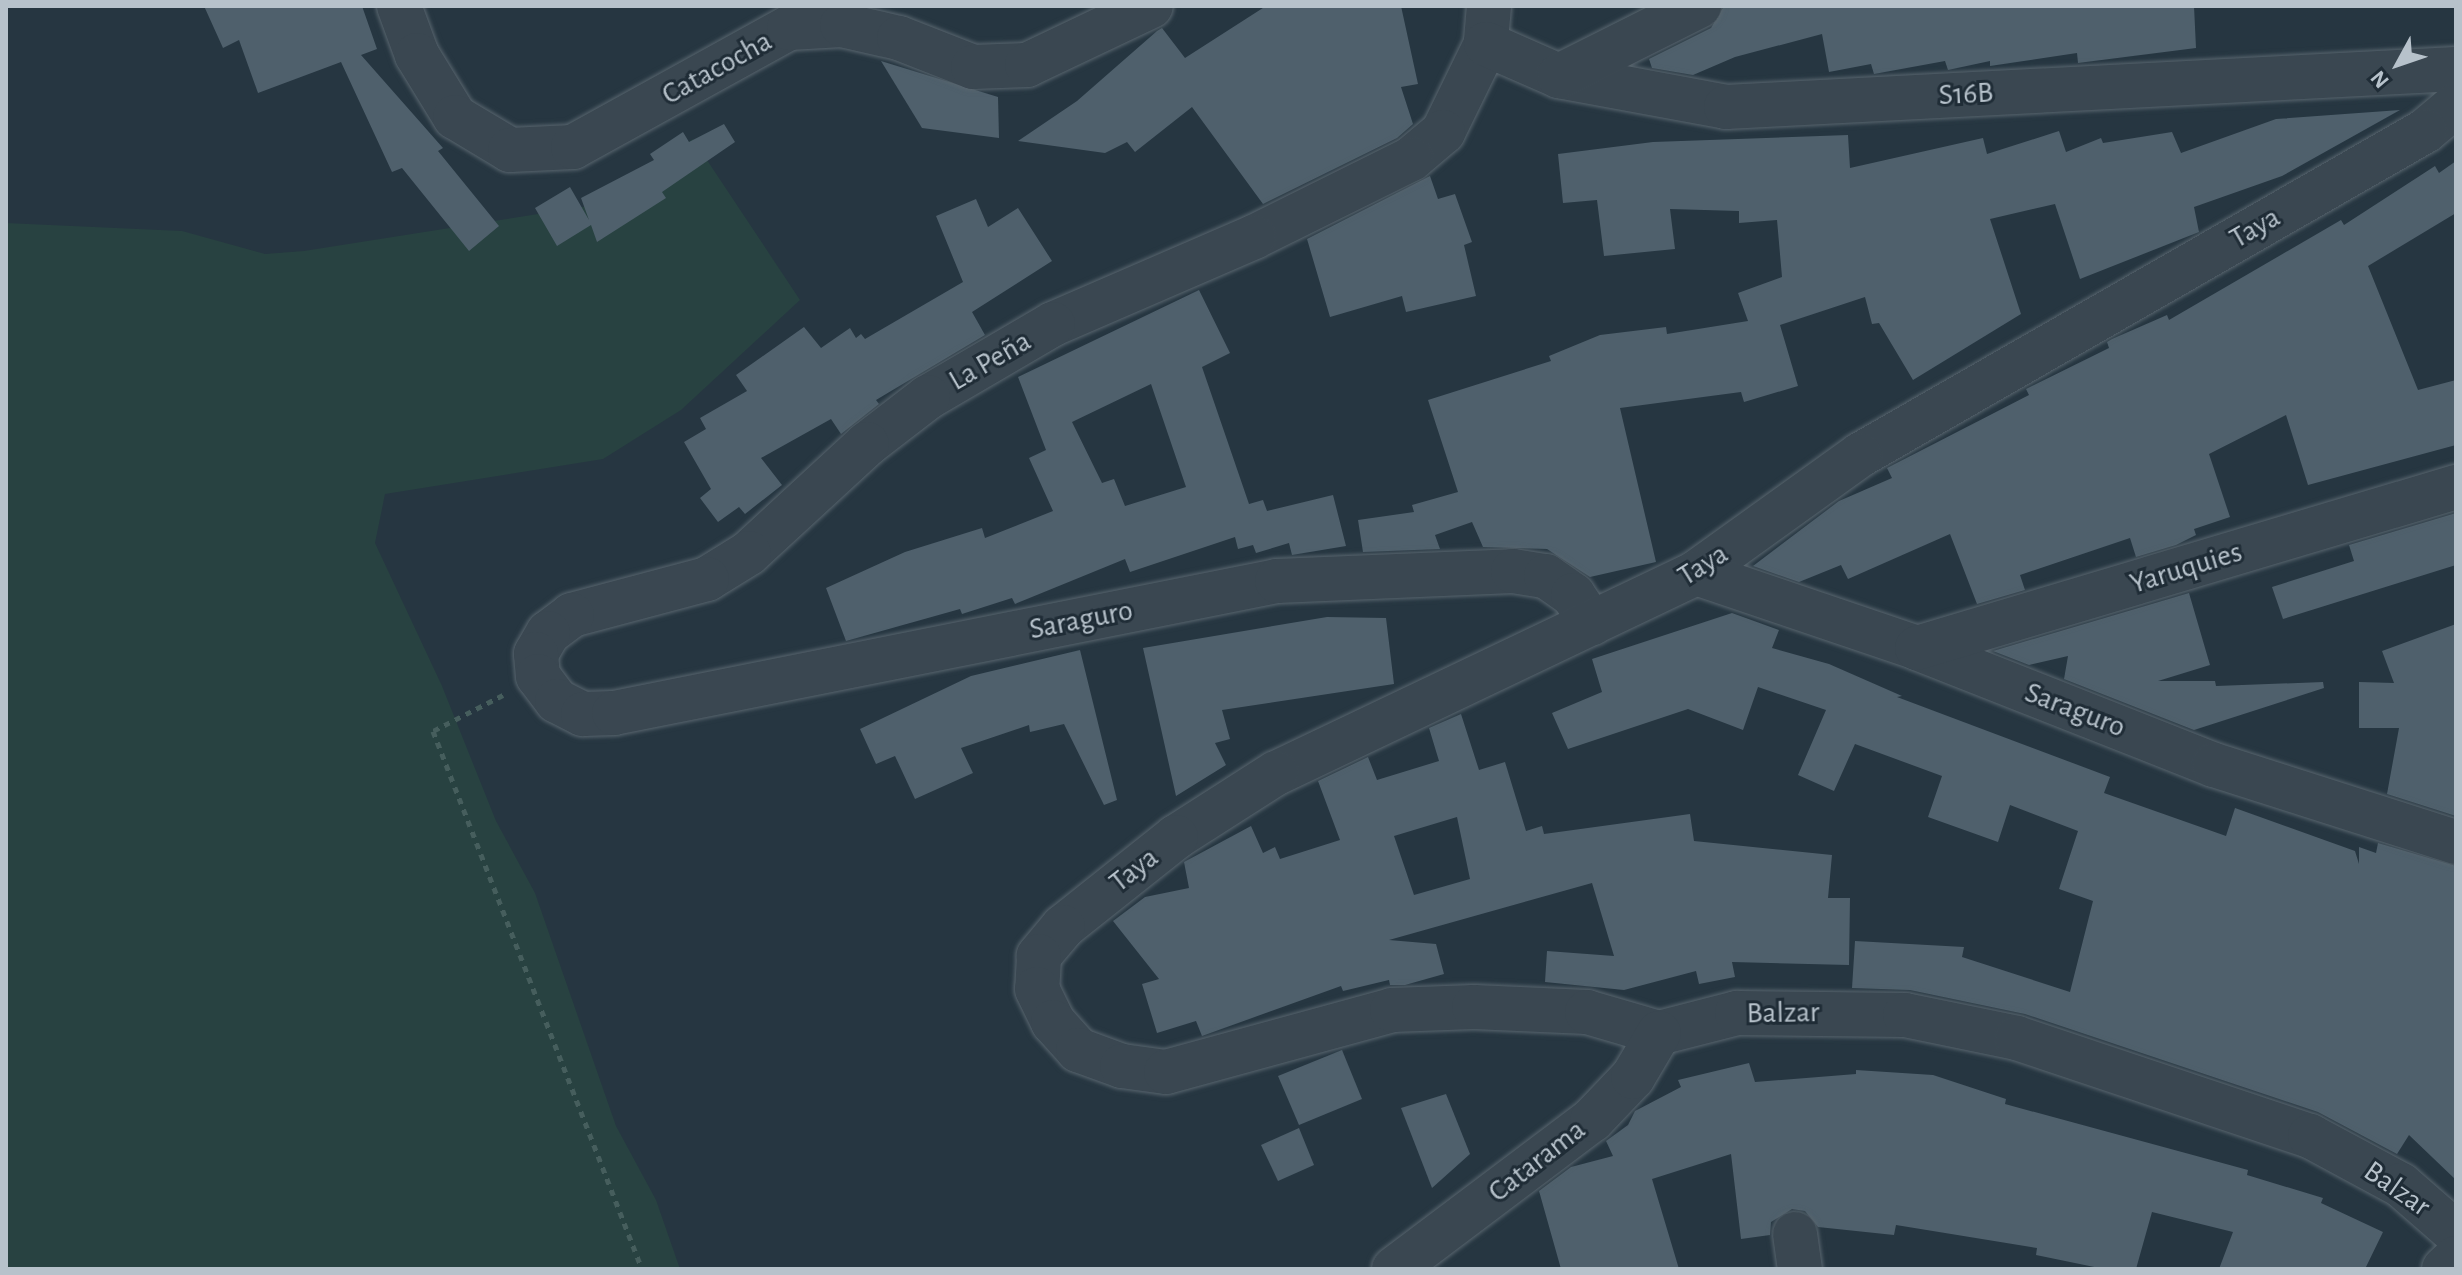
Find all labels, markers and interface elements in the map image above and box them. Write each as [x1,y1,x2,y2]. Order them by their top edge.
street label: Catacocha [656,23,778,113]
north arrow [2358,24,2438,104]
text: N [2366,67,2393,92]
street label: S16B [1938,75,1994,113]
street label: Taya [2223,199,2287,257]
street label: La Peña [943,323,1037,399]
street label: Yaruquies [2126,534,2246,602]
street label: Taya [1671,536,1735,594]
street label: Saraguro [1026,592,1136,648]
street label: Saraguro [2020,674,2130,746]
street label: Taya [1102,840,1166,900]
street label: Balzar [1746,994,1820,1032]
street label: Catarama [1481,1112,1593,1210]
street label: Balzar [2357,1153,2437,1225]

